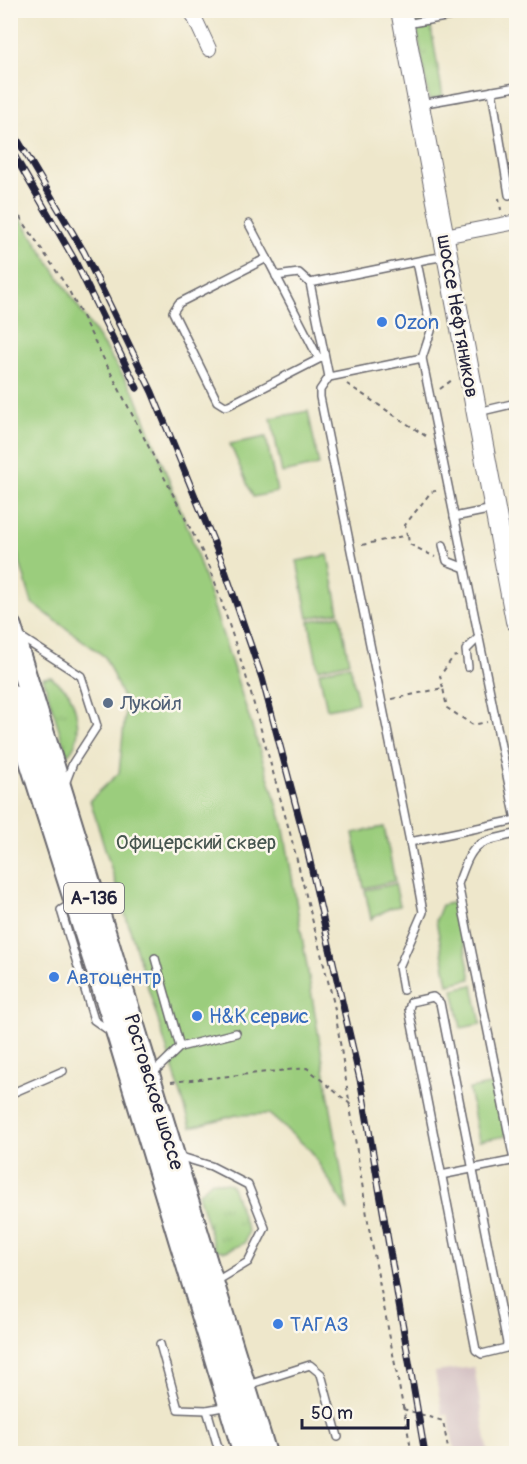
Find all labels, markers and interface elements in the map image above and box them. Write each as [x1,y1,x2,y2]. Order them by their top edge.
street label: шоссе Нефтяников [431,232,485,400]
place label: Ozon [394,310,439,335]
marker: Ozon [375,315,389,329]
place label: Лукойл [119,691,182,716]
marker: Лукойл [101,696,115,710]
park label: Офицерский сквер [116,830,276,855]
road number: А-136 [64,883,124,913]
place label: Автоцентр [66,965,161,990]
marker: Автоцентр [47,970,61,984]
place label: H&K сервис [209,1004,309,1029]
marker: H&K сервис [190,1009,204,1023]
street label: Ростовское шоссе [118,1011,190,1173]
place label: ТАГАЗ [290,1312,349,1337]
marker: ТАГАЗ [271,1317,285,1331]
scale bar [302,1392,408,1430]
text: 50 m [311,1402,353,1425]

